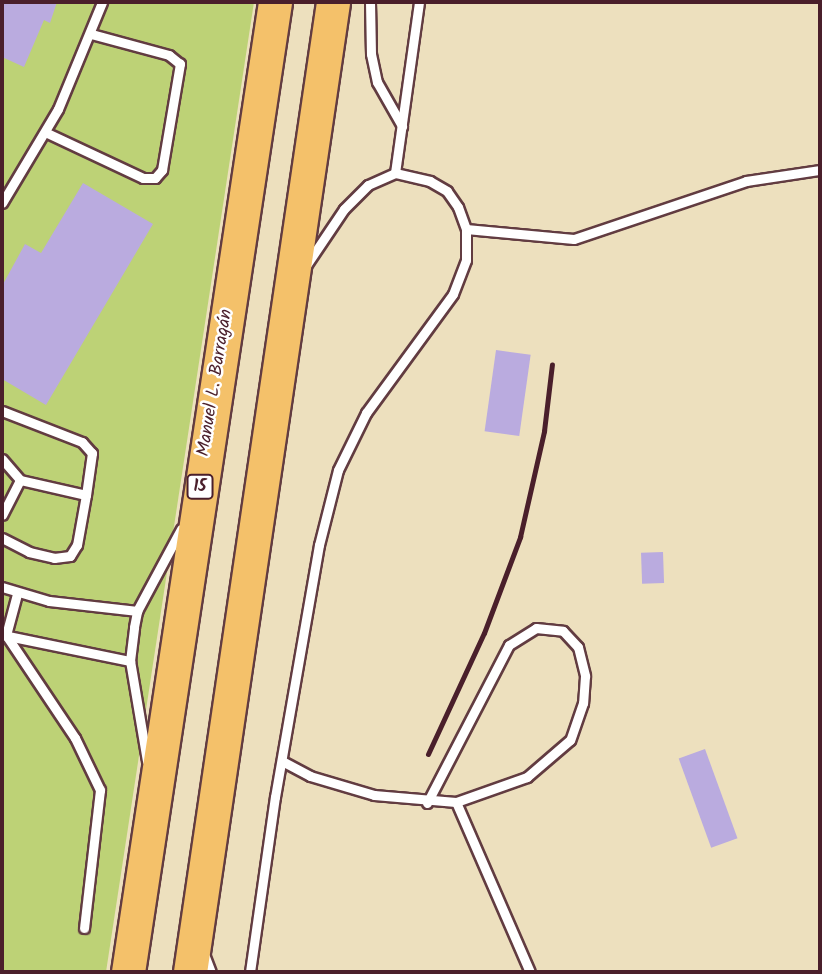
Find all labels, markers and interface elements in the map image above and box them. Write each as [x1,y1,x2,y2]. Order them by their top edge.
street label: Manuel L. Barragán [194,308,238,458]
road number: 15 [186,474,214,500]

